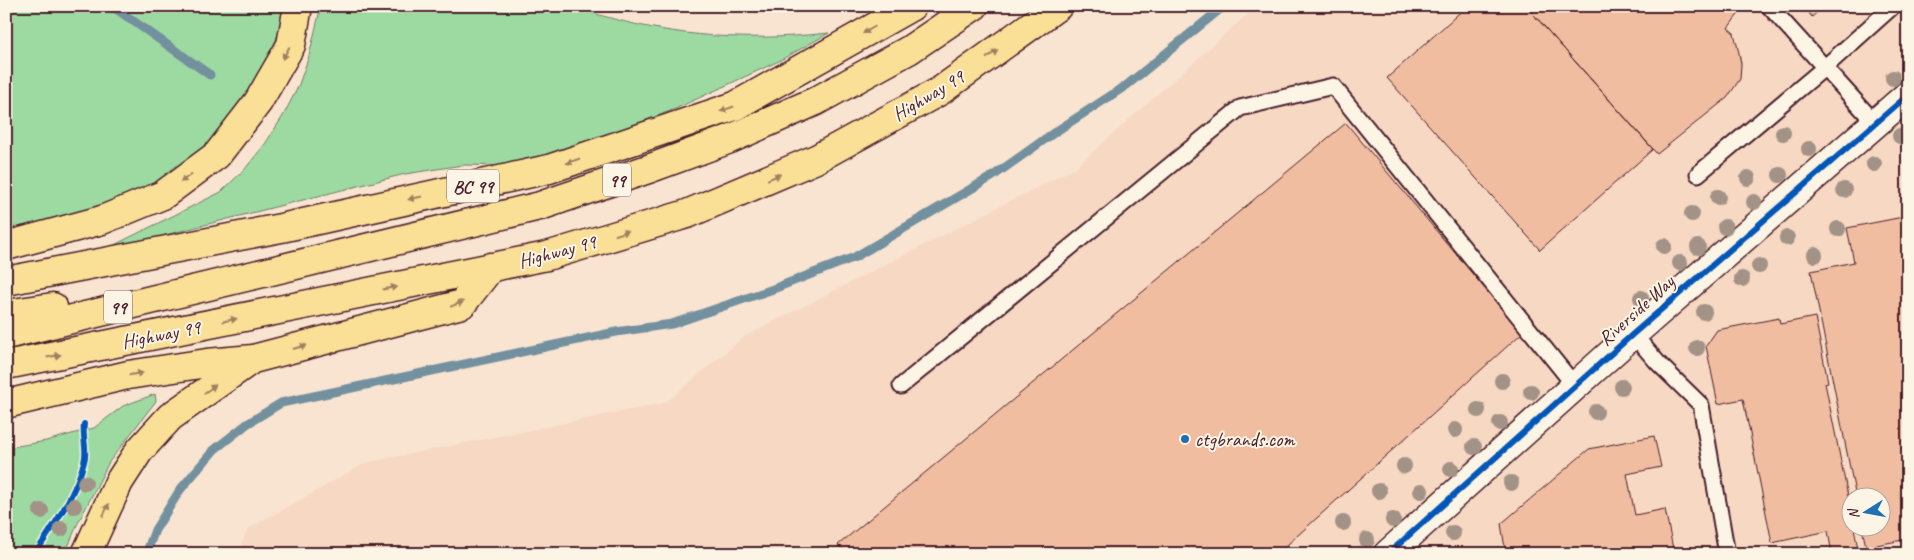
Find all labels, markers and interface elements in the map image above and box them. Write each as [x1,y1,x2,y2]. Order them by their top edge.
one-way arrow [863,26,876,35]
one-way arrow [282,46,290,60]
one-way arrow [985,49,998,59]
street label: Highway 99 [888,63,970,127]
one-way arrow [719,105,734,113]
one-way arrow [565,157,580,165]
road number: 99 [603,164,631,196]
road number: BC 99 [447,170,499,202]
one-way arrow [767,172,781,180]
one-way arrow [179,173,192,183]
one-way arrow [408,194,423,202]
street label: Highway 99 [516,229,601,274]
one-way arrow [615,229,630,237]
street label: Riverside Way [1593,269,1681,351]
one-way arrow [382,284,397,292]
road number: 99 [104,290,132,324]
one-way arrow [449,300,464,308]
street label: Highway 99 [120,314,204,354]
one-way arrow [223,316,238,324]
one-way arrow [293,343,308,351]
one-way arrow [46,352,62,360]
one-way arrow [128,370,144,378]
one-way arrow [203,384,217,394]
place label: ctgbrands.com [1195,427,1296,452]
marker: ctgbrands.com [1179,433,1191,445]
north arrow [1842,488,1892,538]
one-way arrow [103,503,111,517]
text: N [1844,506,1863,520]

